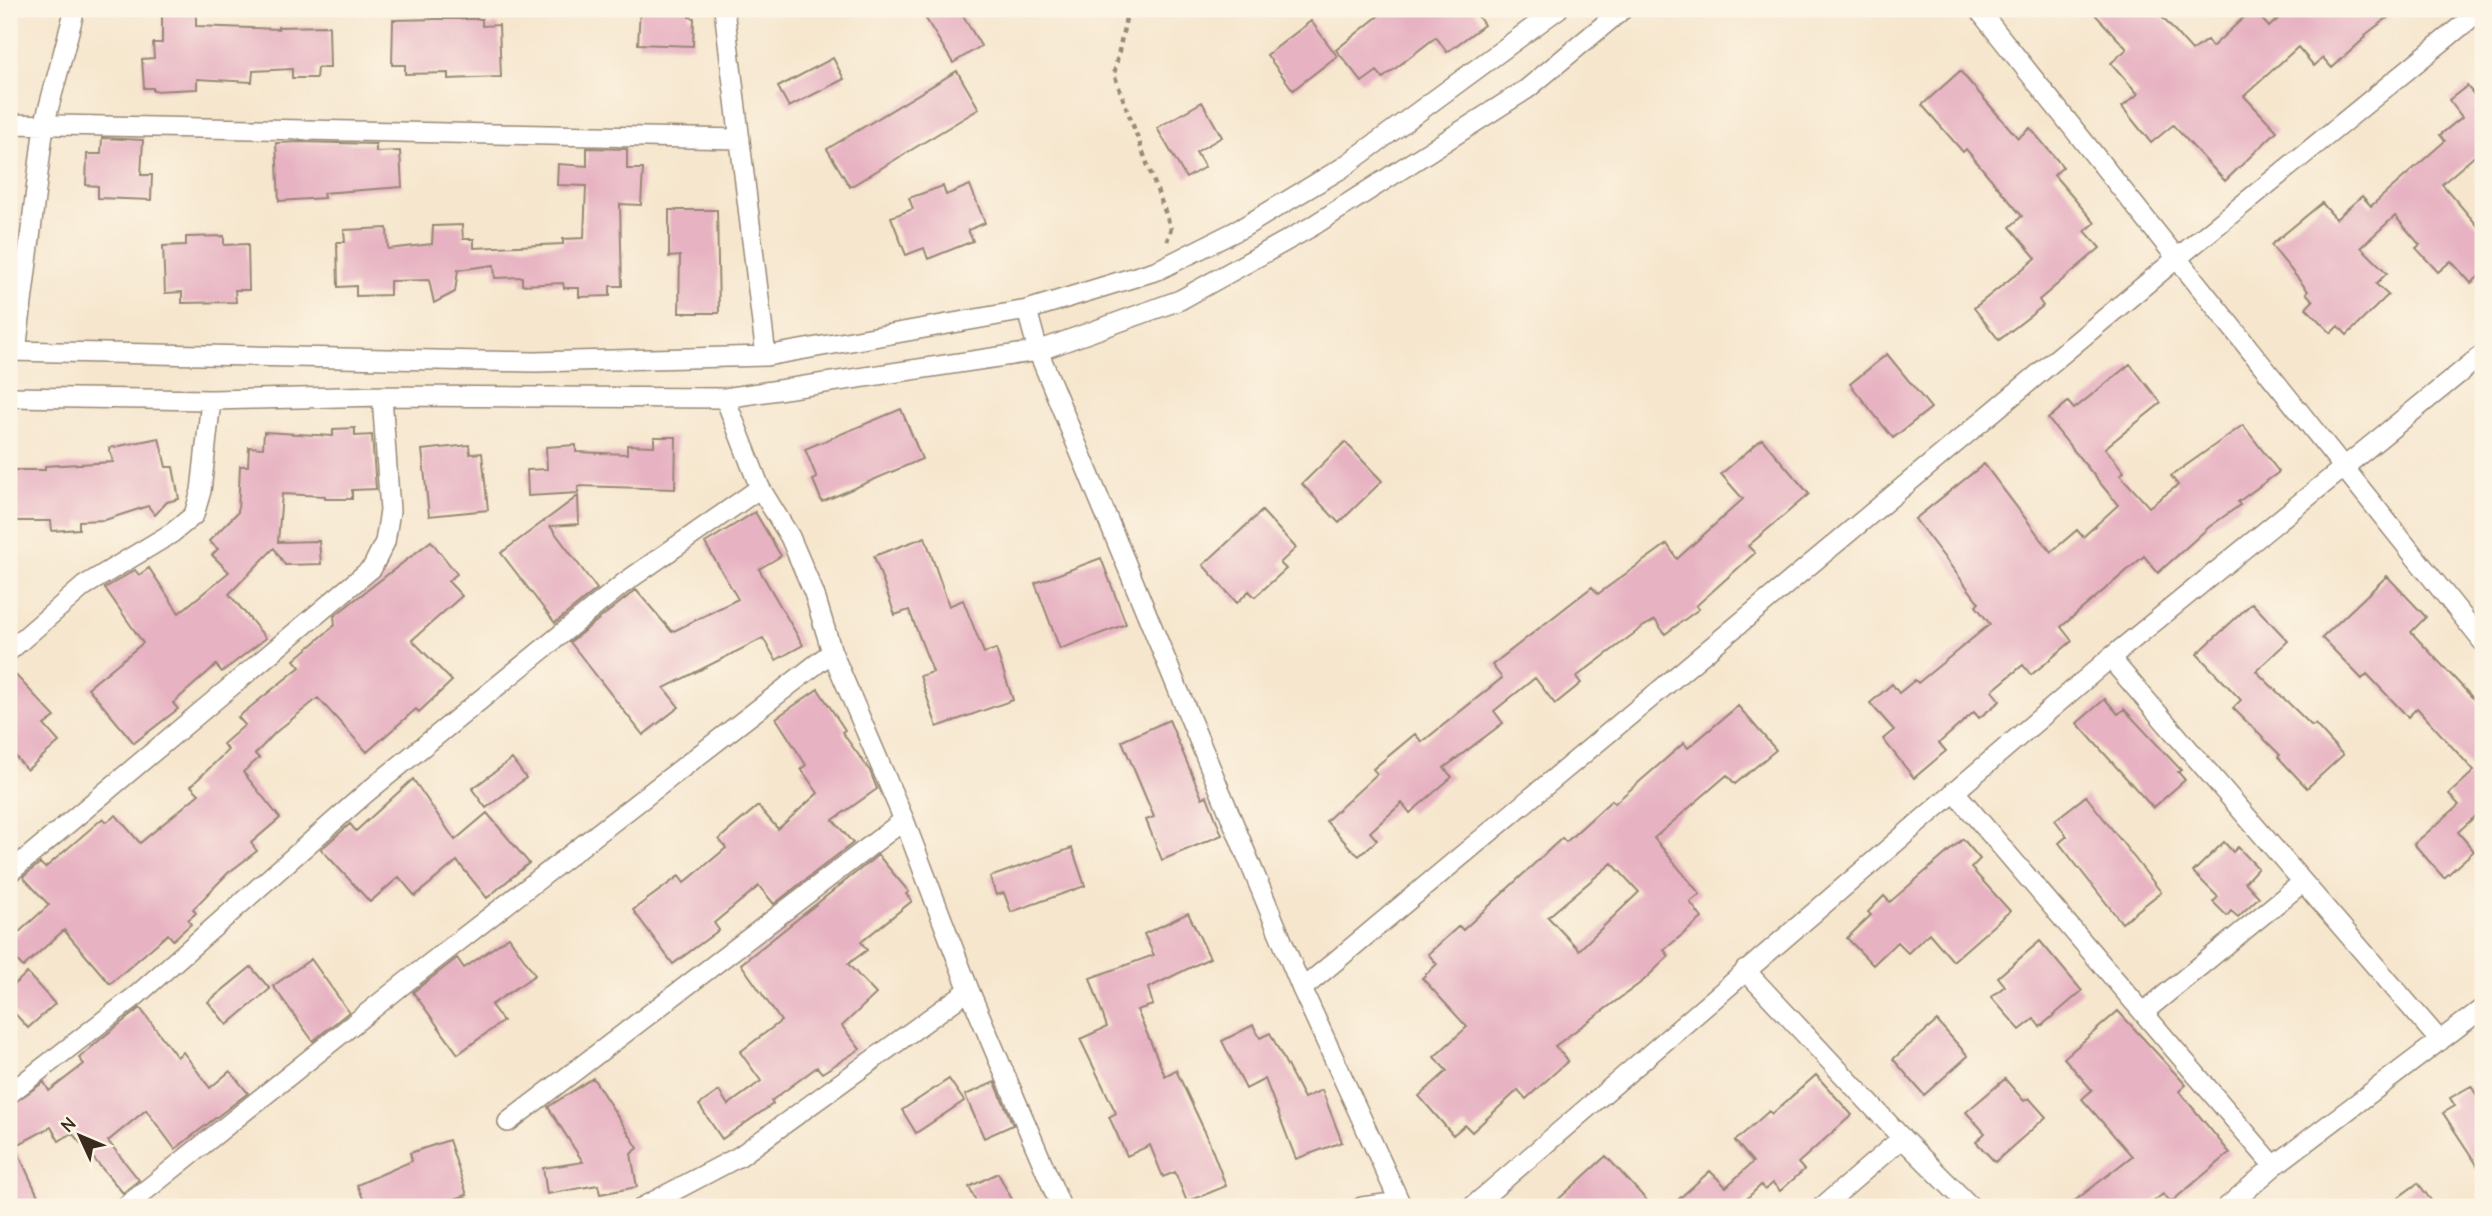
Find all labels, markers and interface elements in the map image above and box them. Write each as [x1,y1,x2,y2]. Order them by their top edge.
north arrow [46,1100,116,1170]
text: N [56,1113,81,1137]

